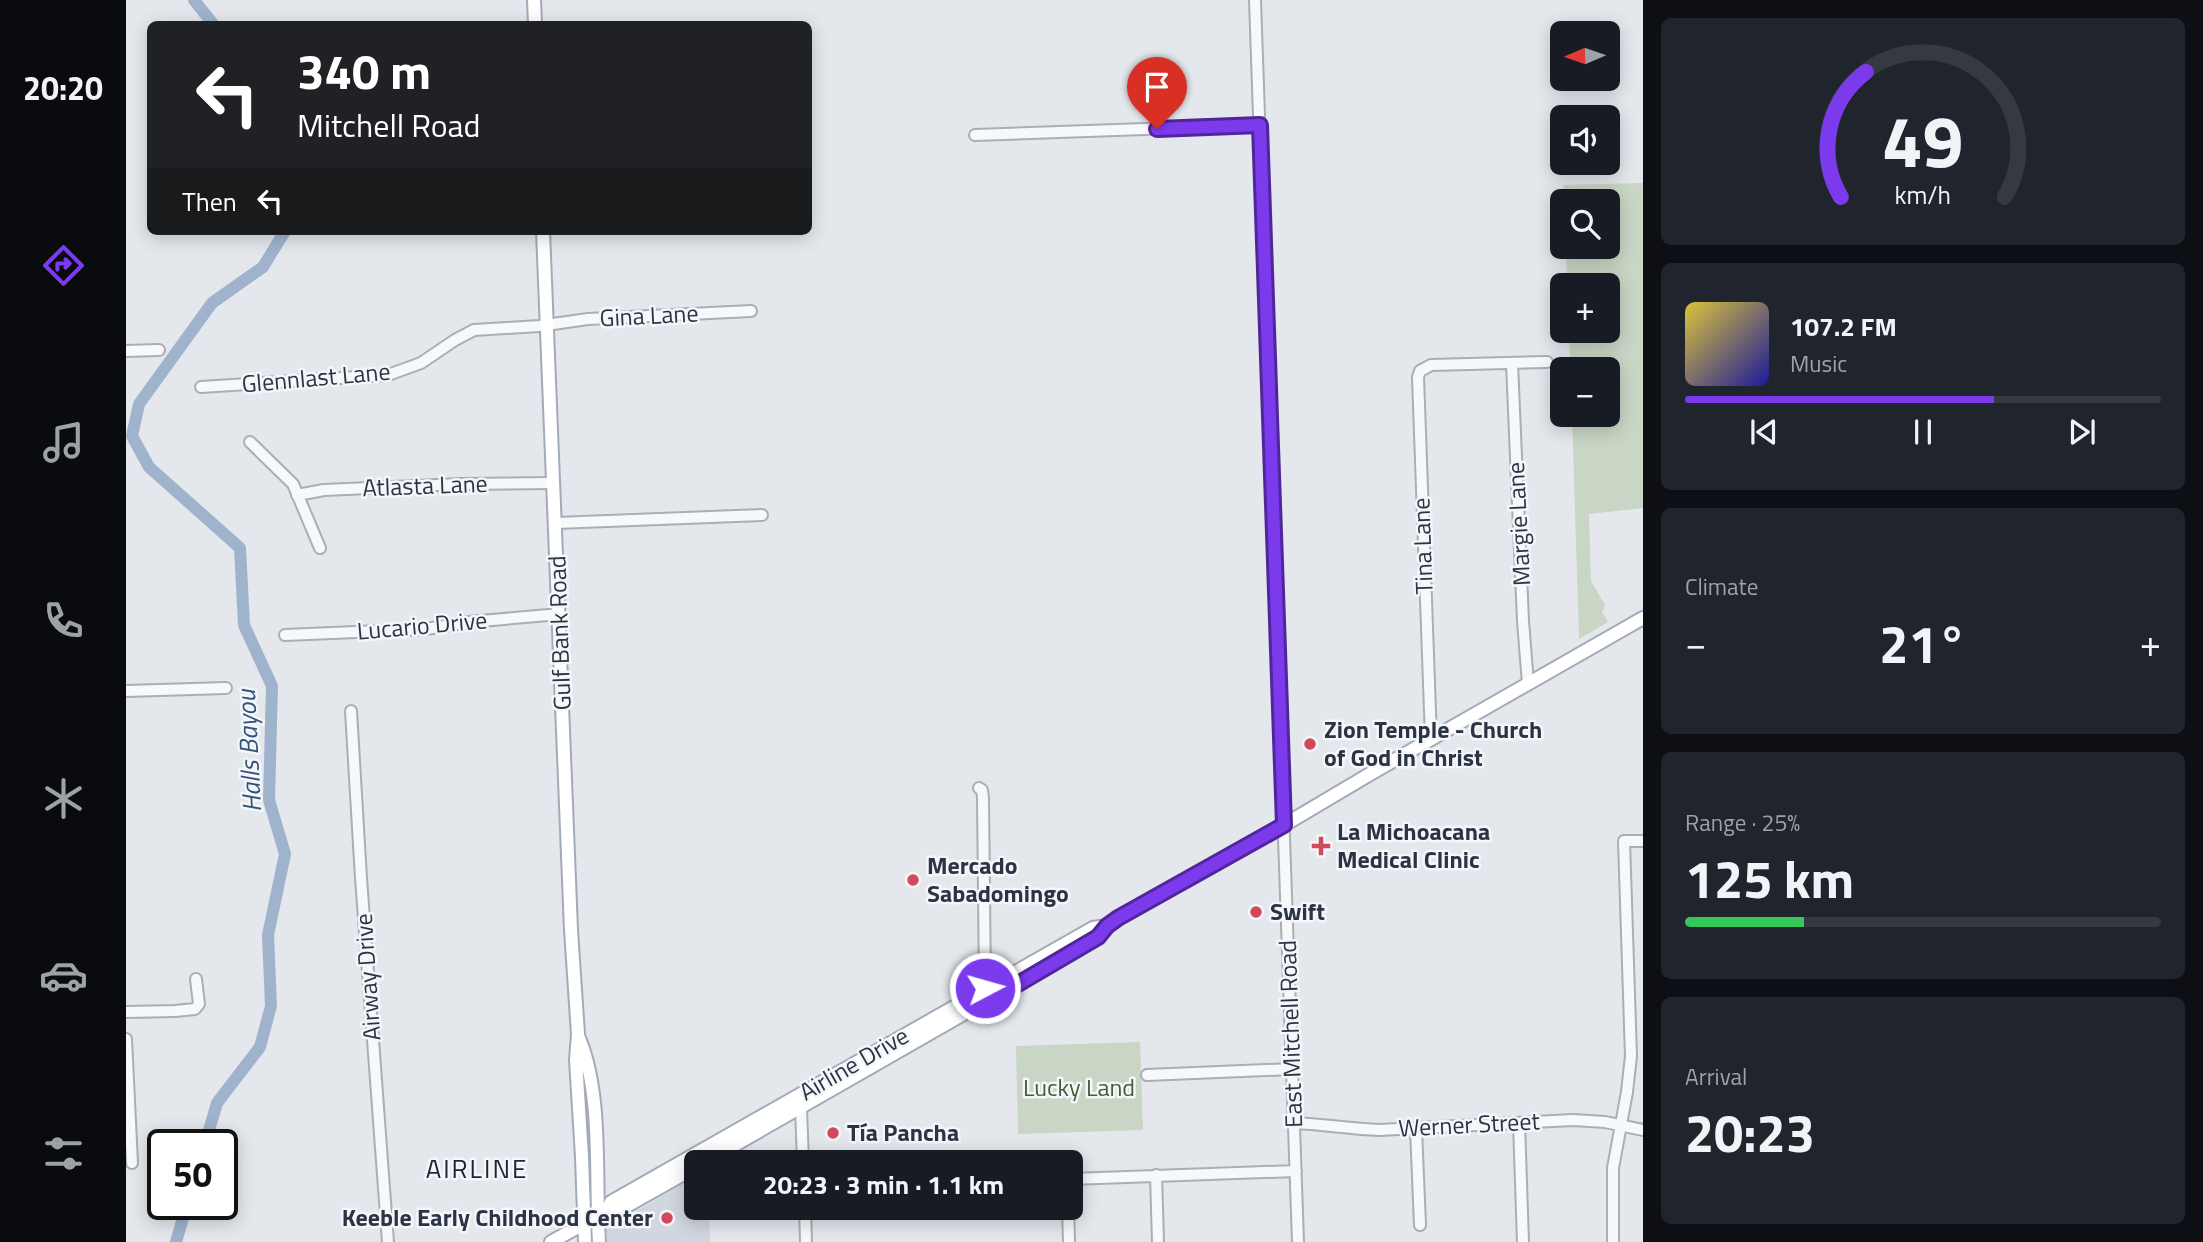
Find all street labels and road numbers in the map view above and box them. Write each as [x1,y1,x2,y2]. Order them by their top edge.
street label: Gina Lane [599,294,699,336]
street label: Glennlast Lane [240,353,392,401]
street label: Margie Lane [1497,461,1539,587]
street label: Atlasta Lane [362,465,488,505]
street label: Tina Lane [1402,497,1442,595]
street label: Gulf Bank Road [538,555,580,711]
street label: Lucario Drive [355,601,489,649]
street label: Airway Drive [345,912,389,1042]
street label: East Mitchell Road [1269,940,1311,1129]
street label: Airline Drive [792,1017,915,1109]
street label: Werner Street [1397,1102,1541,1146]

